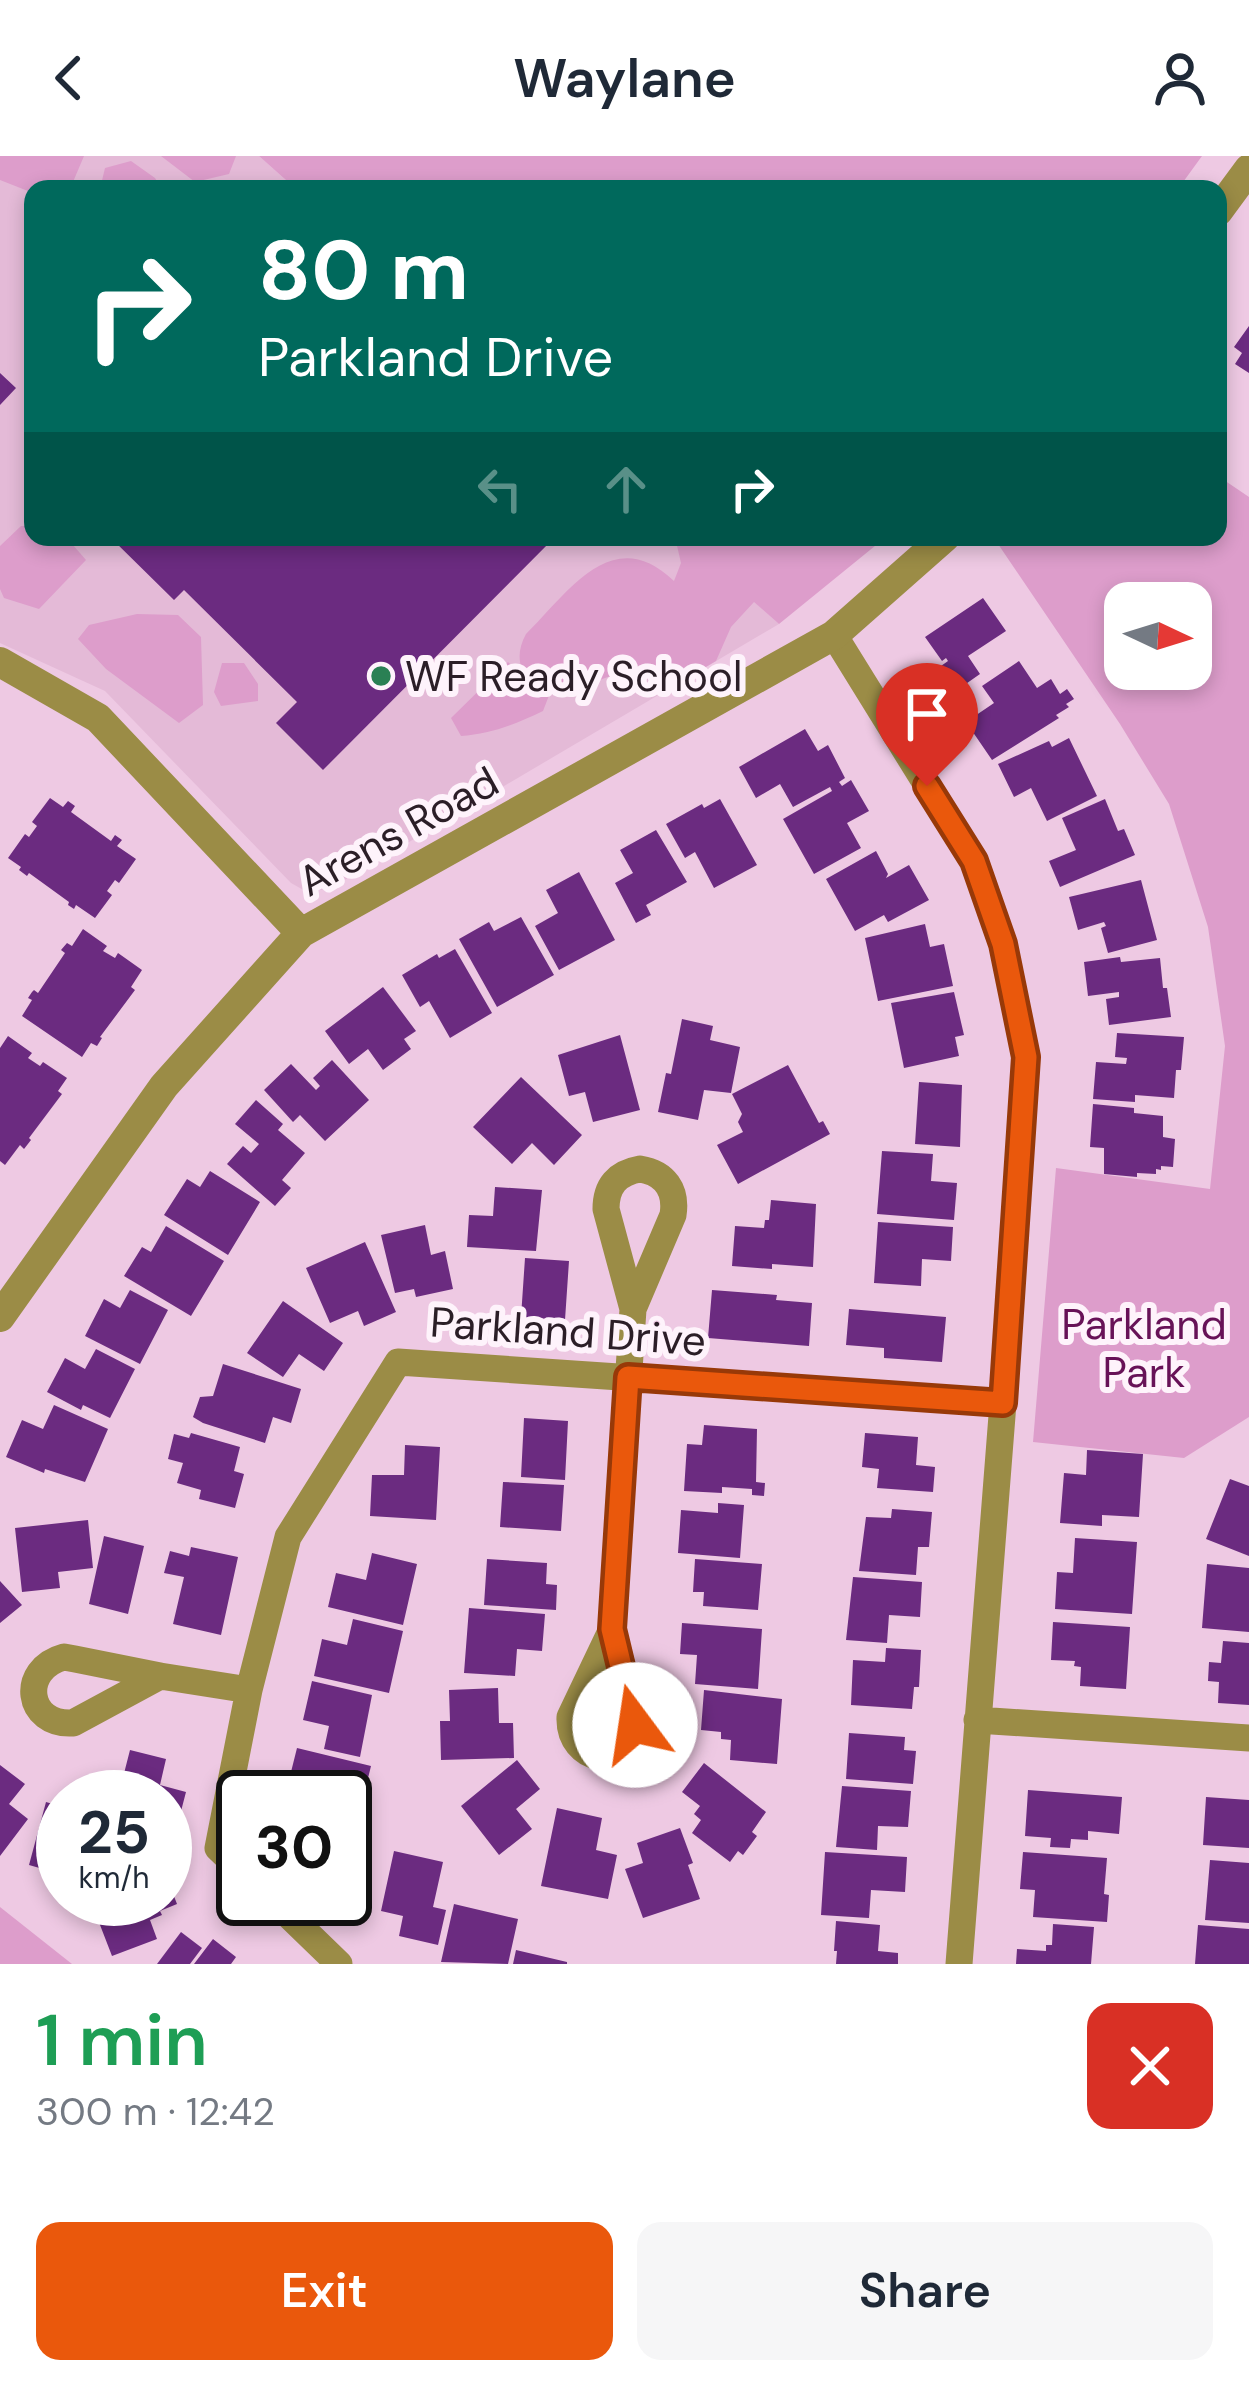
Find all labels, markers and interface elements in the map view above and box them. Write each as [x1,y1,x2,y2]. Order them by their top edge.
text: Waylane [513,43,736,114]
icon: back [36,45,102,111]
icon: person [1147,45,1213,111]
text: 80 m [258,216,469,325]
icon: right [60,228,216,384]
text: Parkland Drive [258,322,613,393]
icon: left [467,456,533,522]
icon: ahead [593,456,659,522]
icon: right [719,456,785,522]
north arrow [1104,582,1212,690]
map controls [1104,582,1212,690]
place label: WF Ready School [405,649,742,704]
marker: WF Ready School [368,663,394,689]
pin [876,663,978,786]
icon: arrive [894,681,960,747]
street label: Arens Road [288,754,508,909]
street label: Parkland Drive [428,1294,708,1369]
park label: Parkland Park [1061,1297,1227,1400]
position arrow [572,1662,698,1788]
speed limit sign: 30 [216,1770,372,1926]
text: 25 [78,1793,150,1872]
text: km/h [79,1858,149,1897]
text: 1 min [36,1994,208,2087]
button: close [1087,2003,1213,2129]
text: 300 m · 12:42 [36,2086,275,2137]
button: Exit [36,2222,613,2360]
button: Share [637,2222,1213,2360]

